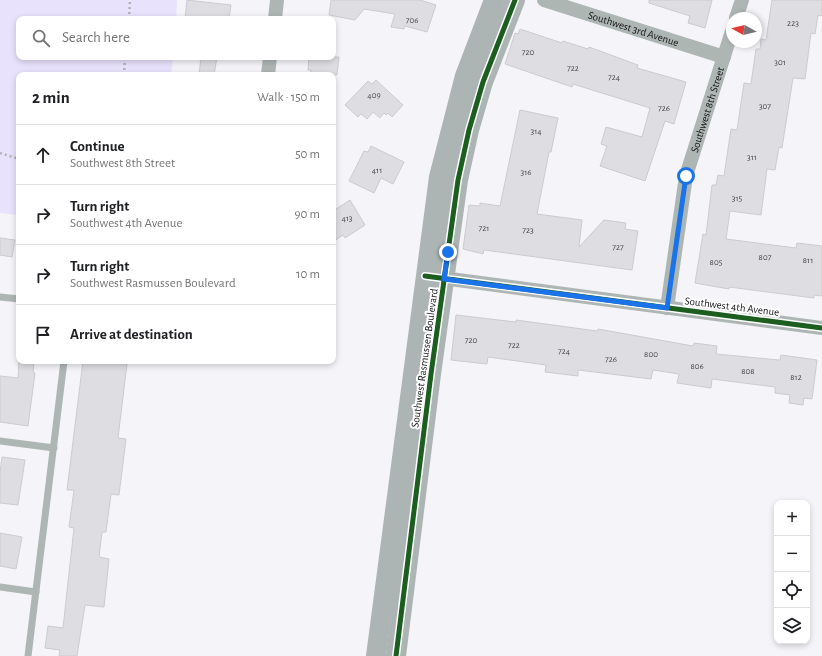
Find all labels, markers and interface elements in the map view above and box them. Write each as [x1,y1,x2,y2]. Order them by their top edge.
street label: Southwest 3rd Avenue [587,9,680,48]
north arrow [726,12,762,48]
search box [16,16,336,60]
house number: 706 [406,16,418,25]
house number: 223 [787,19,799,28]
icon: search [30,27,52,49]
text: Search here [62,30,130,45]
house number: 720 [522,48,535,57]
house number: 301 [774,58,786,67]
house number: 722 [567,64,579,73]
street label: Southwest 8th Street [689,65,726,154]
house number: 724 [608,73,621,82]
text: 2 min [32,89,70,106]
text: Walk · 150 m [257,91,320,104]
house number: 409 [367,91,381,100]
house number: 307 [759,102,771,111]
house number: 726 [658,104,670,113]
house number: 314 [530,127,542,136]
text: Continue [70,139,125,154]
icon: ahead [32,144,54,166]
text: 50 m [295,148,320,161]
house number: 311 [747,153,757,162]
text: Southwest 8th Street [70,157,175,170]
house number: 411 [372,166,382,175]
route start [677,167,695,185]
house number: 316 [520,168,532,177]
house number: 315 [732,194,743,203]
text: Turn right [70,199,129,214]
icon: right [32,204,54,226]
text: 90 m [294,208,320,221]
house number: 413 [341,214,353,223]
text: Southwest 4th Avenue [70,217,182,230]
house number: 721 [479,224,489,233]
house number: 723 [522,226,534,235]
route end [439,243,457,261]
house number: 727 [612,243,624,252]
house number: 807 [759,253,772,262]
house number: 811 [803,256,813,265]
house number: 805 [710,258,723,267]
text: Turn right [70,259,129,274]
icon: right [32,264,54,286]
text: 10 m [296,268,320,281]
text: Southwest Rasmussen Boulevard [70,277,236,290]
street label: Southwest Rasmussen Boulevard [409,288,440,428]
street label: Southwest 4th Avenue [684,295,780,318]
icon: arrive [32,324,54,346]
text: Arrive at destination [70,327,193,342]
house number: 720 [465,336,478,345]
house number: 722 [508,341,520,350]
house number: 724 [558,347,571,356]
house number: 800 [644,350,658,359]
house number: 726 [605,355,617,364]
house number: 806 [690,362,704,371]
house number: 808 [741,367,755,376]
house number: 812 [790,373,802,382]
map controls [774,500,810,644]
button: + [774,500,810,536]
button: − [774,536,810,572]
button: locate [774,572,810,608]
button: layers [774,608,810,644]

